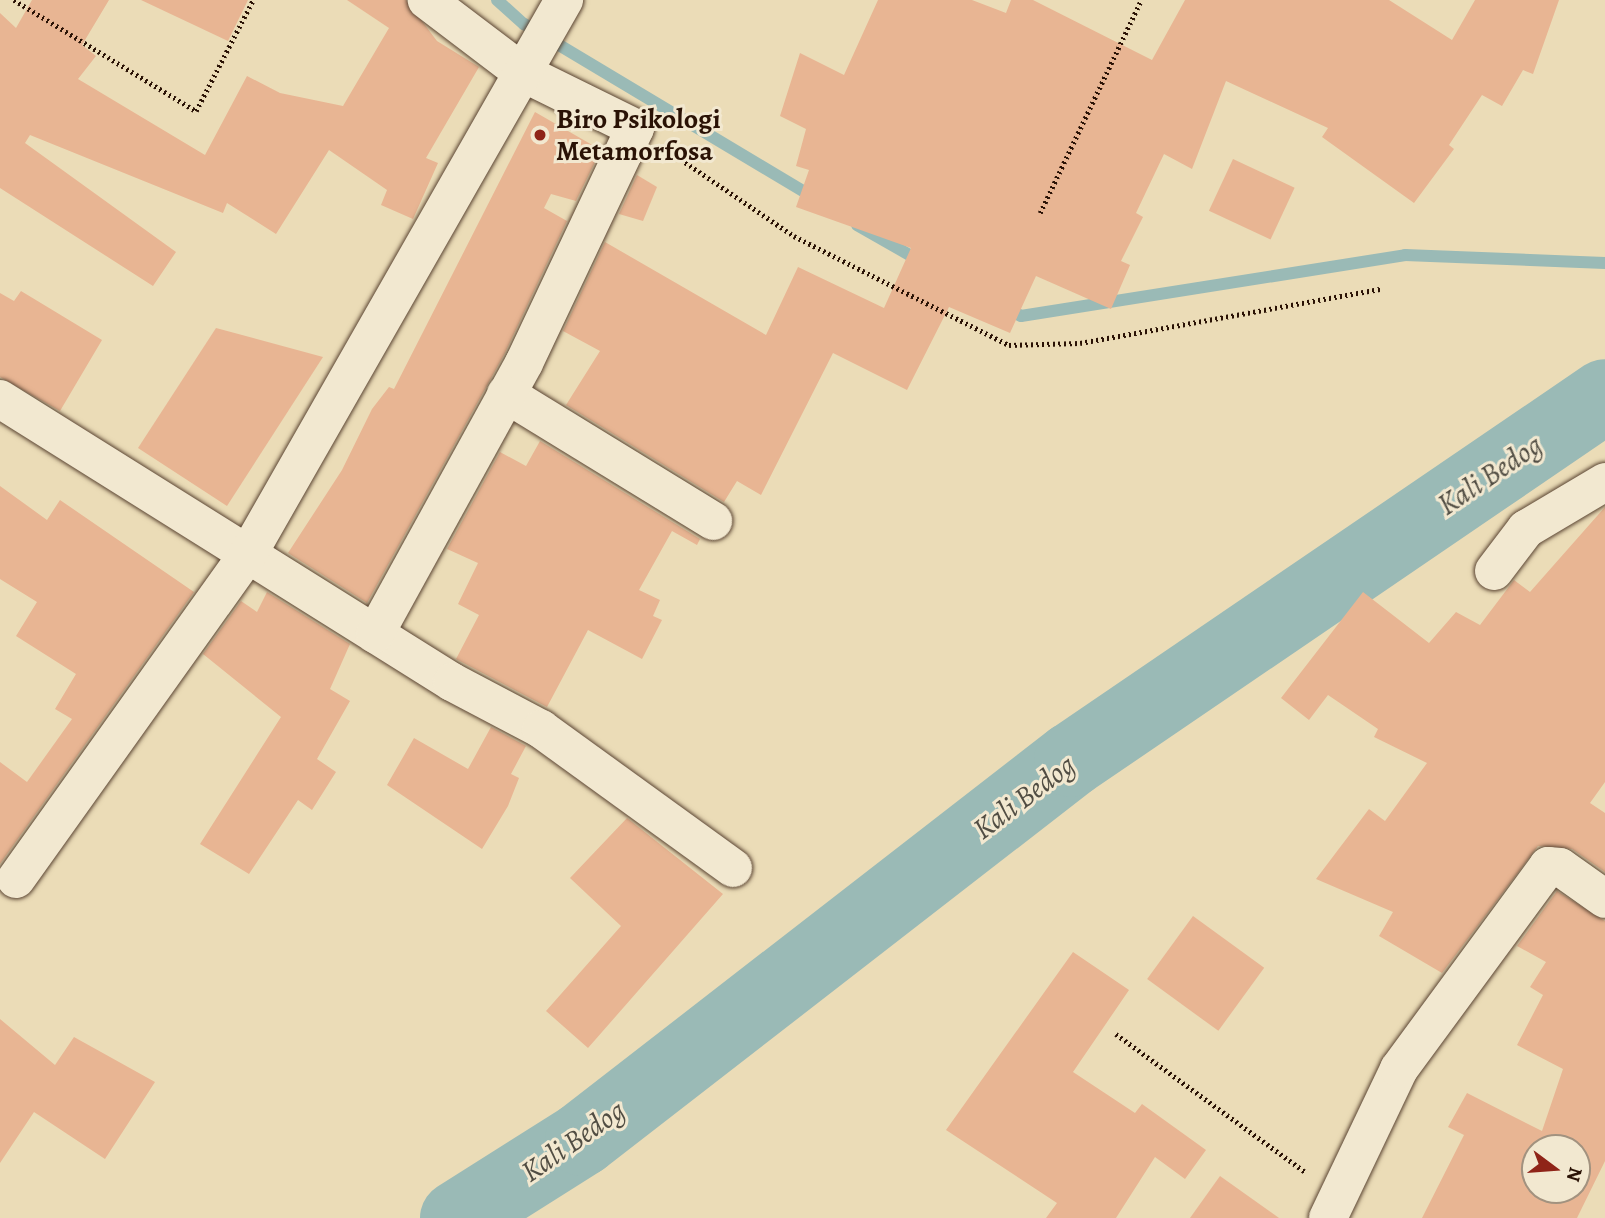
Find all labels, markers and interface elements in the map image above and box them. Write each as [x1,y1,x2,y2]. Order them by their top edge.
place label: Biro Psikologi Metamorfosa [556,102,721,168]
marker: Biro Psikologi Metamorfosa [530,125,550,145]
water label: Kali Bedog [1431,427,1549,523]
water label: Kali Bedog [966,747,1082,847]
water label: Kali Bedog [514,1092,632,1190]
north arrow [1521,1134,1591,1204]
text: N [1560,1164,1589,1184]

